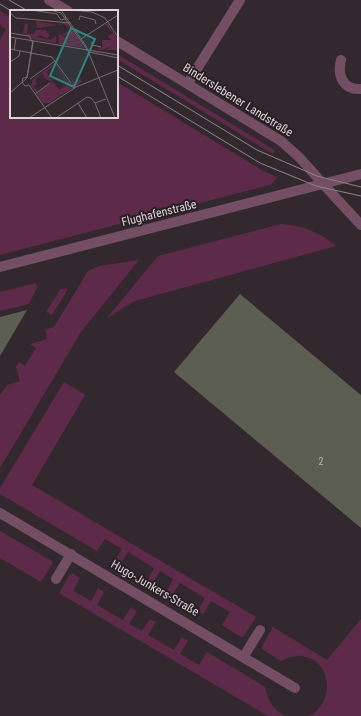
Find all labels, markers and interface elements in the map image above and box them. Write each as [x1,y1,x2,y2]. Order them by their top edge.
inset map [10,10,118,118]
street label: Binderslebener Landstraße [180,60,296,140]
street label: Flughafenstraße [120,197,198,229]
house number: 2 [319,456,324,467]
street label: Hugo-Junkers-Straße [108,557,202,619]

